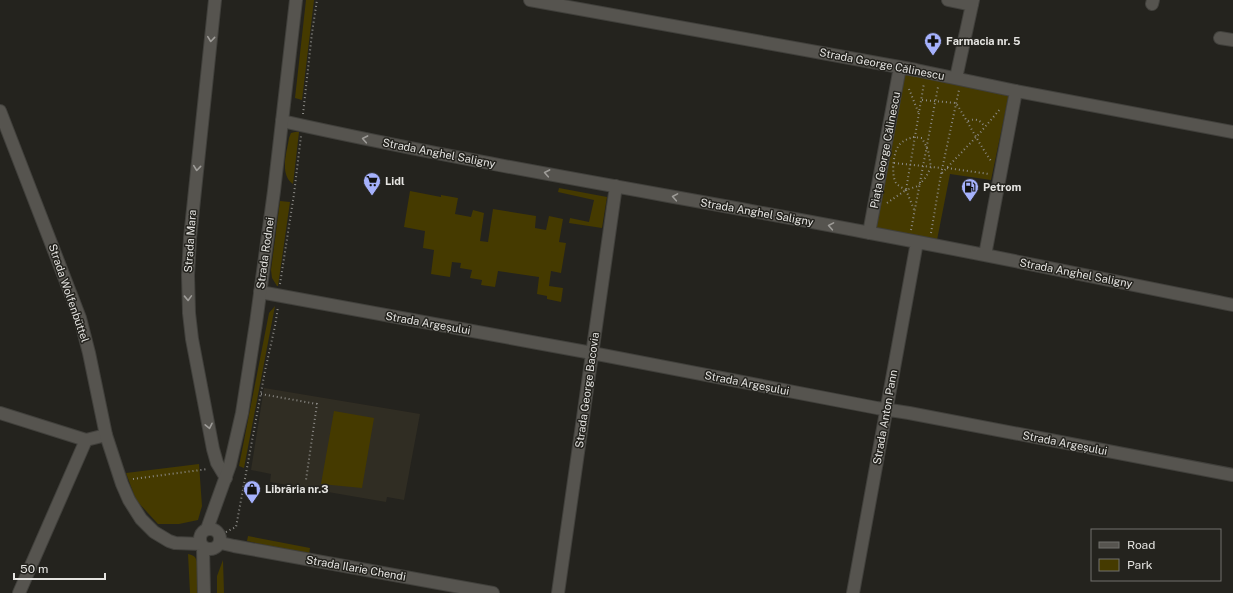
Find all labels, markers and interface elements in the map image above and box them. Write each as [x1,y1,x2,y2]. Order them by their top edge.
pharmacy icon: Farmacia nr. 5 [923,31,943,56]
place label: Farmacia nr. 5 [946,35,1020,47]
one-way arrow [206,36,215,42]
street label: Strada George Călinescu [818,46,946,82]
street label: Piața George Călinescu [868,91,902,209]
one-way arrow [362,135,368,143]
street label: Strada Anghel Saligny [382,136,497,170]
one-way arrow [193,165,202,171]
one-way arrow [544,170,550,178]
supermarket icon: Lidl [362,171,382,196]
place label: Lidl [385,175,405,187]
fuel station icon: Petrom [960,177,980,202]
place label: Petrom [983,181,1022,193]
one-way arrow [672,193,678,202]
street label: Strada Anghel Saligny [699,196,815,228]
street label: Strada Mara [182,209,198,273]
street label: Strada Rodnei [254,216,276,290]
one-way arrow [827,222,834,230]
street label: Strada Wolfenbüttel [47,242,91,344]
street label: Strada Anghel Saligny [1019,256,1134,290]
one-way arrow [184,295,193,301]
street label: Strada Argeșului [385,310,471,336]
street label: Strada George Bacovia [573,331,601,449]
street label: Strada Argeșului [704,369,790,397]
street label: Strada Anton Pann [871,369,899,465]
one-way arrow [204,423,212,429]
street label: Strada Argeșului [1022,429,1108,457]
shop icon: Librăria nr.3 [242,479,262,504]
place label: Librăria nr.3 [265,483,329,495]
legend [1091,529,1221,581]
text: Road [1127,538,1155,552]
street label: Strada Ilarie Chendi [305,553,407,583]
scale bar [14,555,105,581]
text: Park [1127,558,1153,572]
text: 50 m [20,562,48,576]

